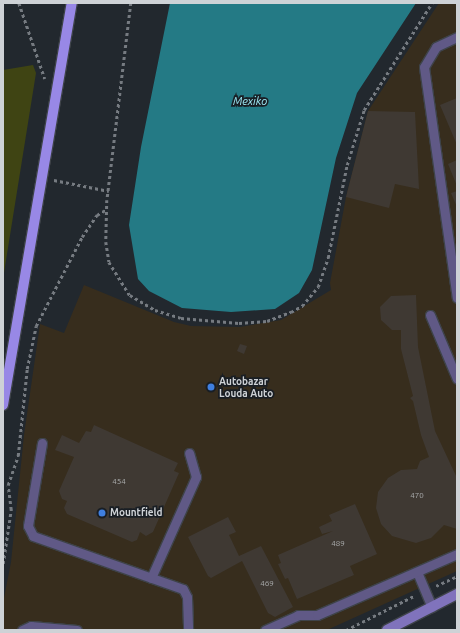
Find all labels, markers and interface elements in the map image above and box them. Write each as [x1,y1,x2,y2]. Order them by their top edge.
water label: Mexiko [233,94,267,108]
place label: Autobazar Louda Auto [219,375,273,398]
marker: Autobazar Louda Auto [206,382,216,392]
house number: 454 [112,477,126,487]
house number: 470 [410,491,424,501]
place label: Mountfield [110,507,163,519]
marker: Mountfield [97,508,107,518]
house number: 489 [331,539,345,549]
house number: 469 [260,579,274,589]

